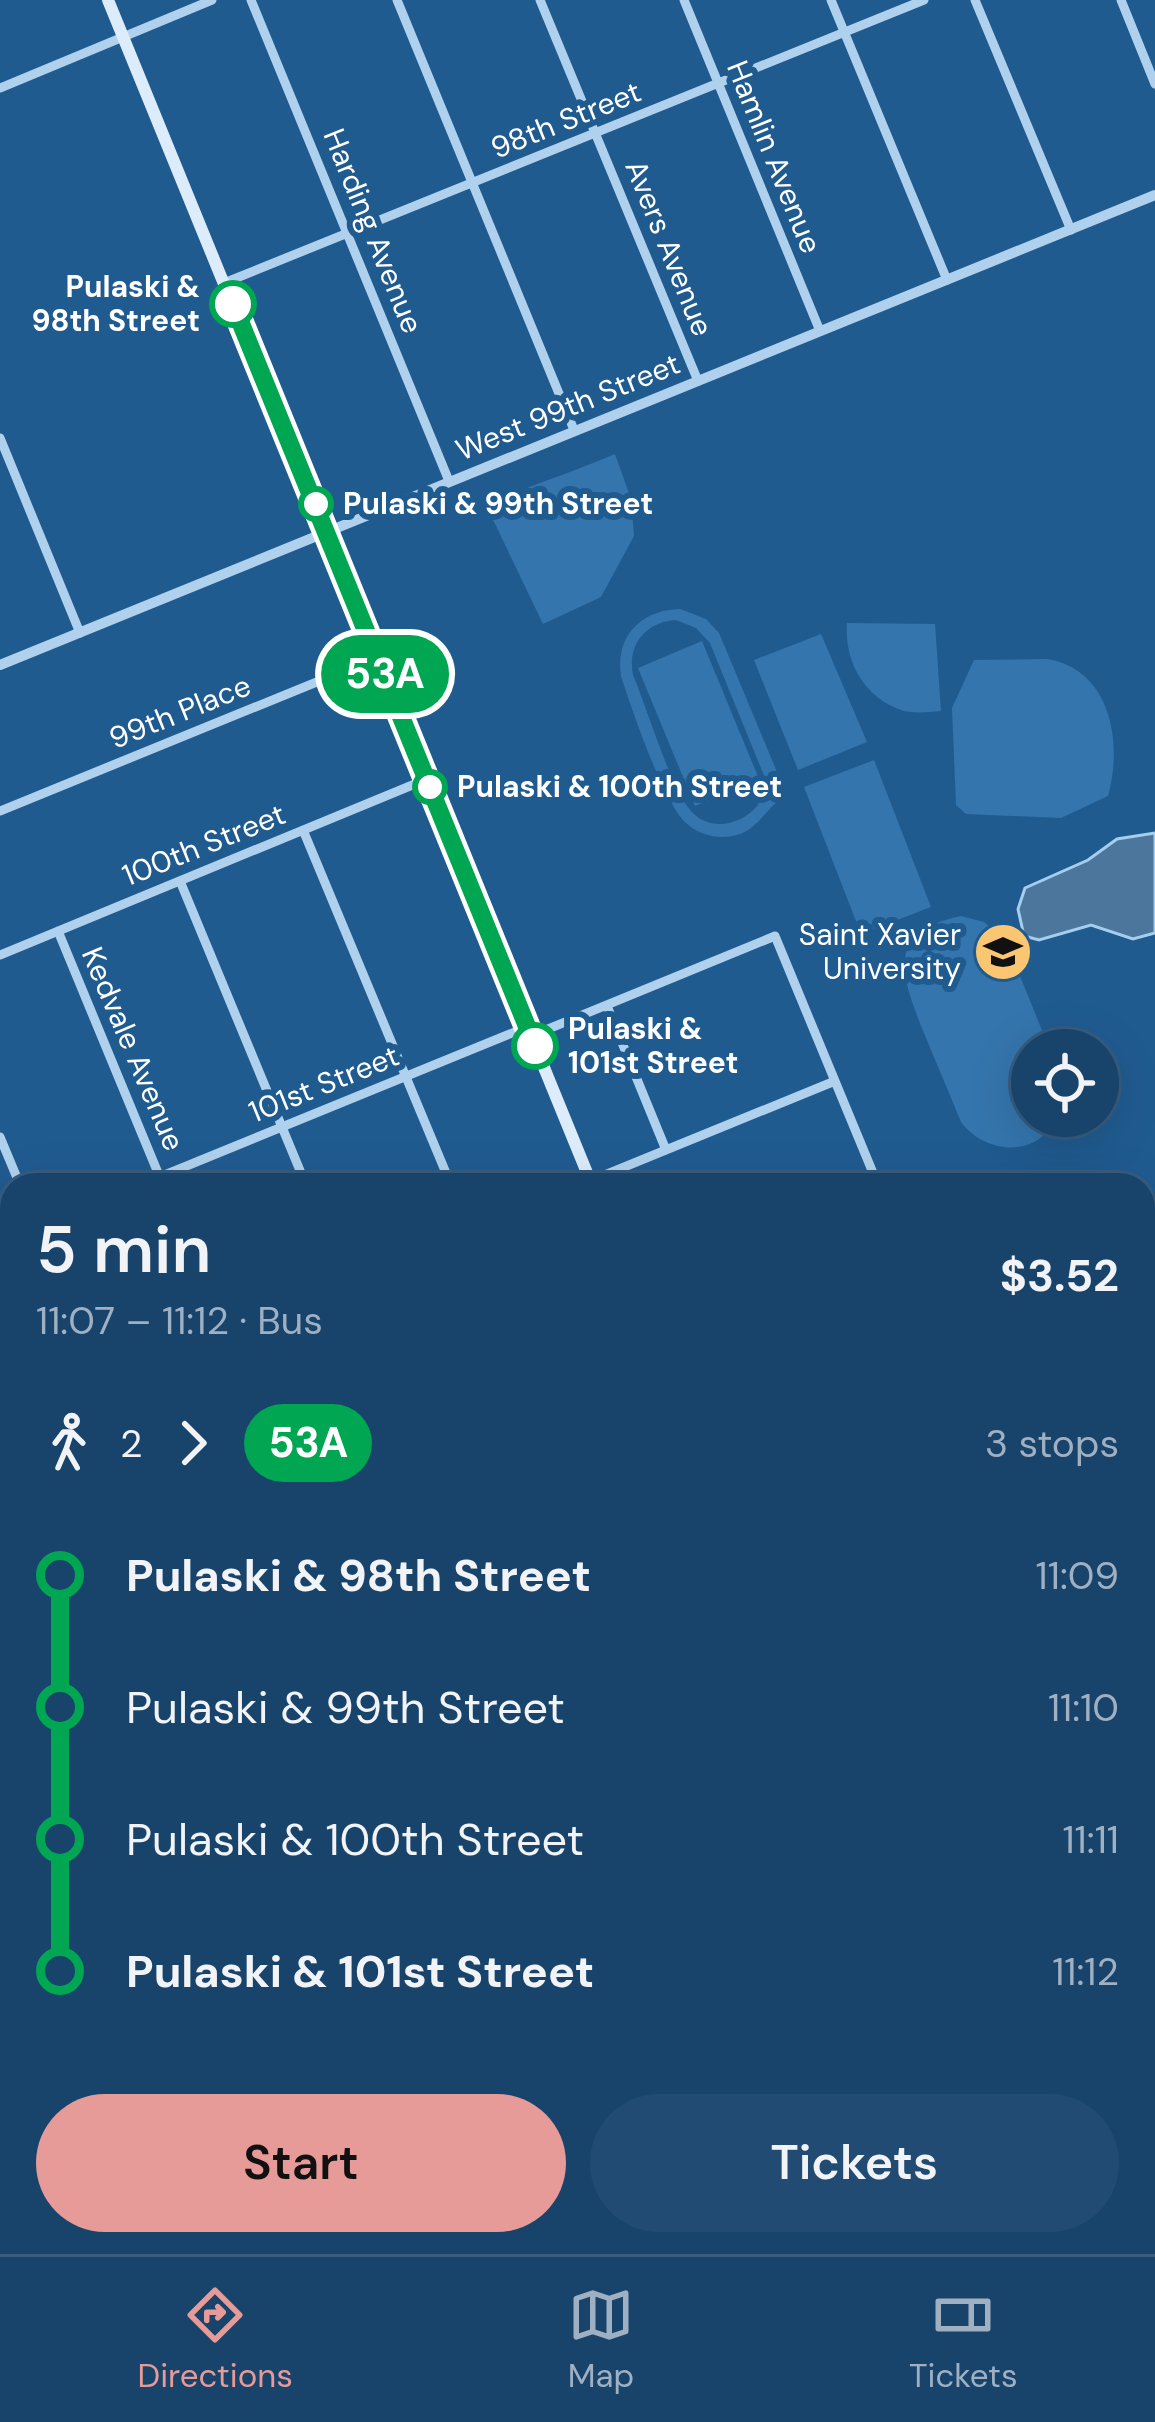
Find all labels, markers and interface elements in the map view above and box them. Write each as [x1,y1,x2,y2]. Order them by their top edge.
street label: Hamlin Avenue [718,55,831,259]
street label: 98th Street [485,72,647,167]
street label: Harding Avenue [315,123,432,339]
street label: Avers Avenue [616,154,722,342]
place label: Pulaski & 98th Street [32,267,200,340]
marker: Pulaski & 98th Street [211,282,255,326]
street label: West 99th Street [450,344,686,469]
place label: Pulaski & 99th Street [343,484,653,523]
marker: Pulaski & 99th Street [300,488,332,520]
line badge: 53A [316,635,454,713]
text: 53A [345,646,425,701]
street label: 99th Place [103,665,256,758]
place label: Pulaski & 100th Street [457,767,782,806]
marker: Pulaski & 100th Street [414,771,446,803]
street label: 100th Street [117,794,291,895]
place label: Saint Xavier University [799,915,961,988]
school or university icon: Saint Xavier University [972,921,1034,983]
street label: Kedvale Avenue [73,941,194,1156]
place label: Pulaski & 101st Street [568,1009,739,1082]
marker: Pulaski & 101st Street [513,1024,557,1068]
map controls [1011,1029,1119,1137]
button: locate [1011,1029,1119,1137]
street label: 101st Street [243,1036,405,1131]
text: 5 min [36,1207,211,1292]
text: $3.52 [1000,1246,1119,1305]
text: 11:07 – 11:12 · Bus [36,1295,323,1346]
icon: walk [36,1410,102,1476]
icon: forward [160,1410,226,1476]
text: 53A [268,1415,348,1470]
text: 2 [120,1418,142,1469]
text: 3 stops [985,1418,1119,1469]
text: Pulaski & 98th Street [126,1546,591,1605]
text: 11:09 [1036,1550,1119,1601]
text: Pulaski & 99th Street [126,1678,565,1737]
text: 11:10 [1048,1682,1119,1733]
text: Pulaski & 100th Street [126,1810,584,1869]
text: 11:11 [1062,1814,1119,1865]
text: Pulaski & 101st Street [126,1942,594,2001]
text: 11:12 [1052,1946,1119,1997]
button: Start [36,2094,566,2232]
button: Tickets [590,2094,1119,2232]
tab: Directions [137,2282,293,2397]
tab: Map [568,2282,634,2397]
tab: Tickets [909,2282,1018,2397]

